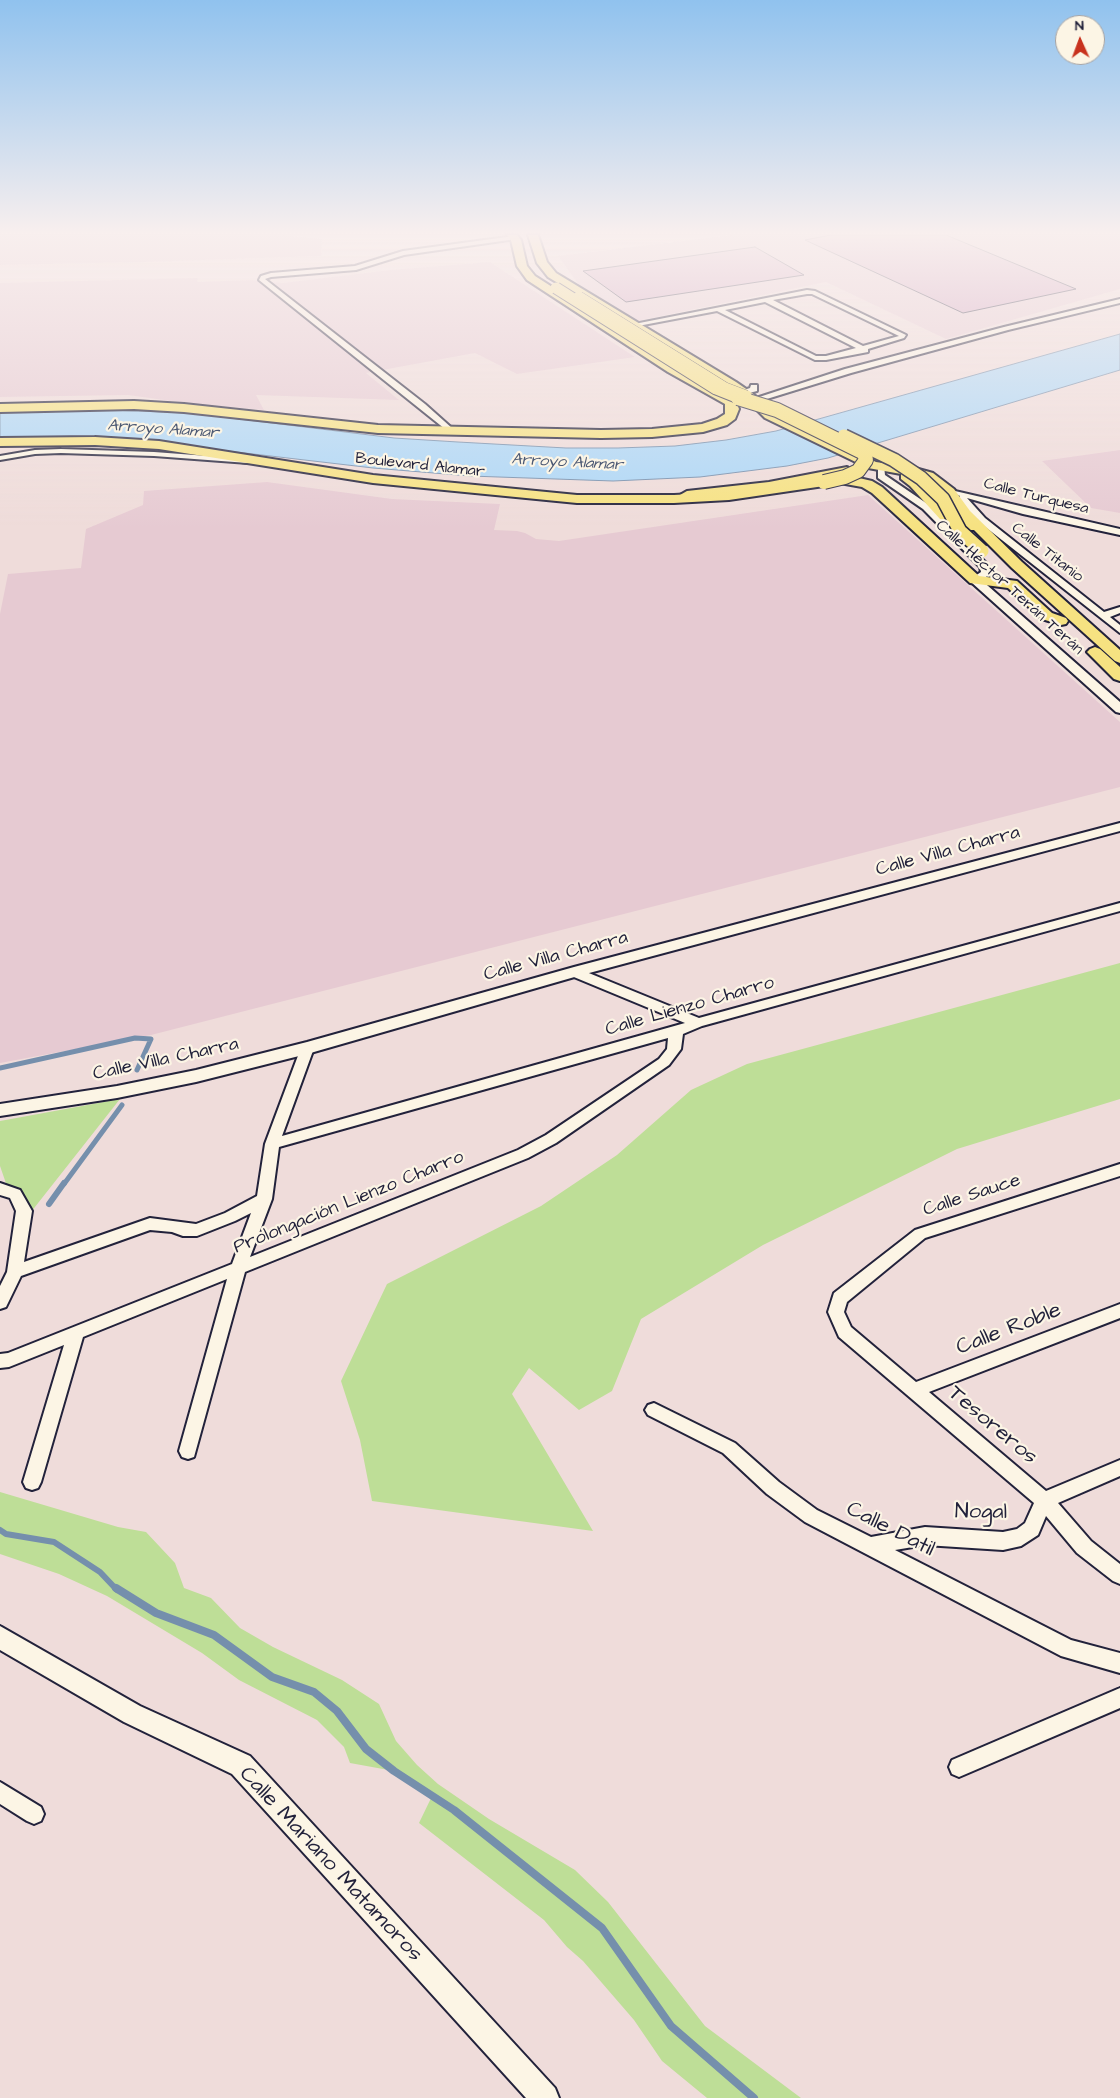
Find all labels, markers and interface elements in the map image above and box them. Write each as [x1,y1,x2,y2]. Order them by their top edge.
north arrow [1055,15,1105,65]
text: N [1075,16,1084,36]
water label: Arroyo Alamar [107,417,219,443]
street label: Boulevard Alamar [354,450,486,482]
water label: Arroyo Alamar [511,450,623,476]
street label: Calle Turquesa [981,475,1091,519]
street label: Calle Héctor Terán Terán [931,517,1087,659]
street label: Calle Titanio [1007,519,1087,587]
street label: Calle Villa Charra [873,822,1023,882]
street label: Calle Villa Charra [481,927,631,987]
street label: Calle Lienzo Charro [603,972,777,1042]
street label: Calle Villa Charra [91,1033,241,1087]
street label: Prolongación Lienzo Charro [231,1146,467,1260]
street label: Calle Sauce [921,1170,1023,1222]
street label: Calle Roble [953,1298,1065,1362]
street label: Tesoreros [942,1381,1042,1471]
street label: Calle Datil [841,1497,939,1563]
street label: Nogal [955,1499,1007,1527]
street label: Calle Mariano Matamoros [233,1762,427,1968]

